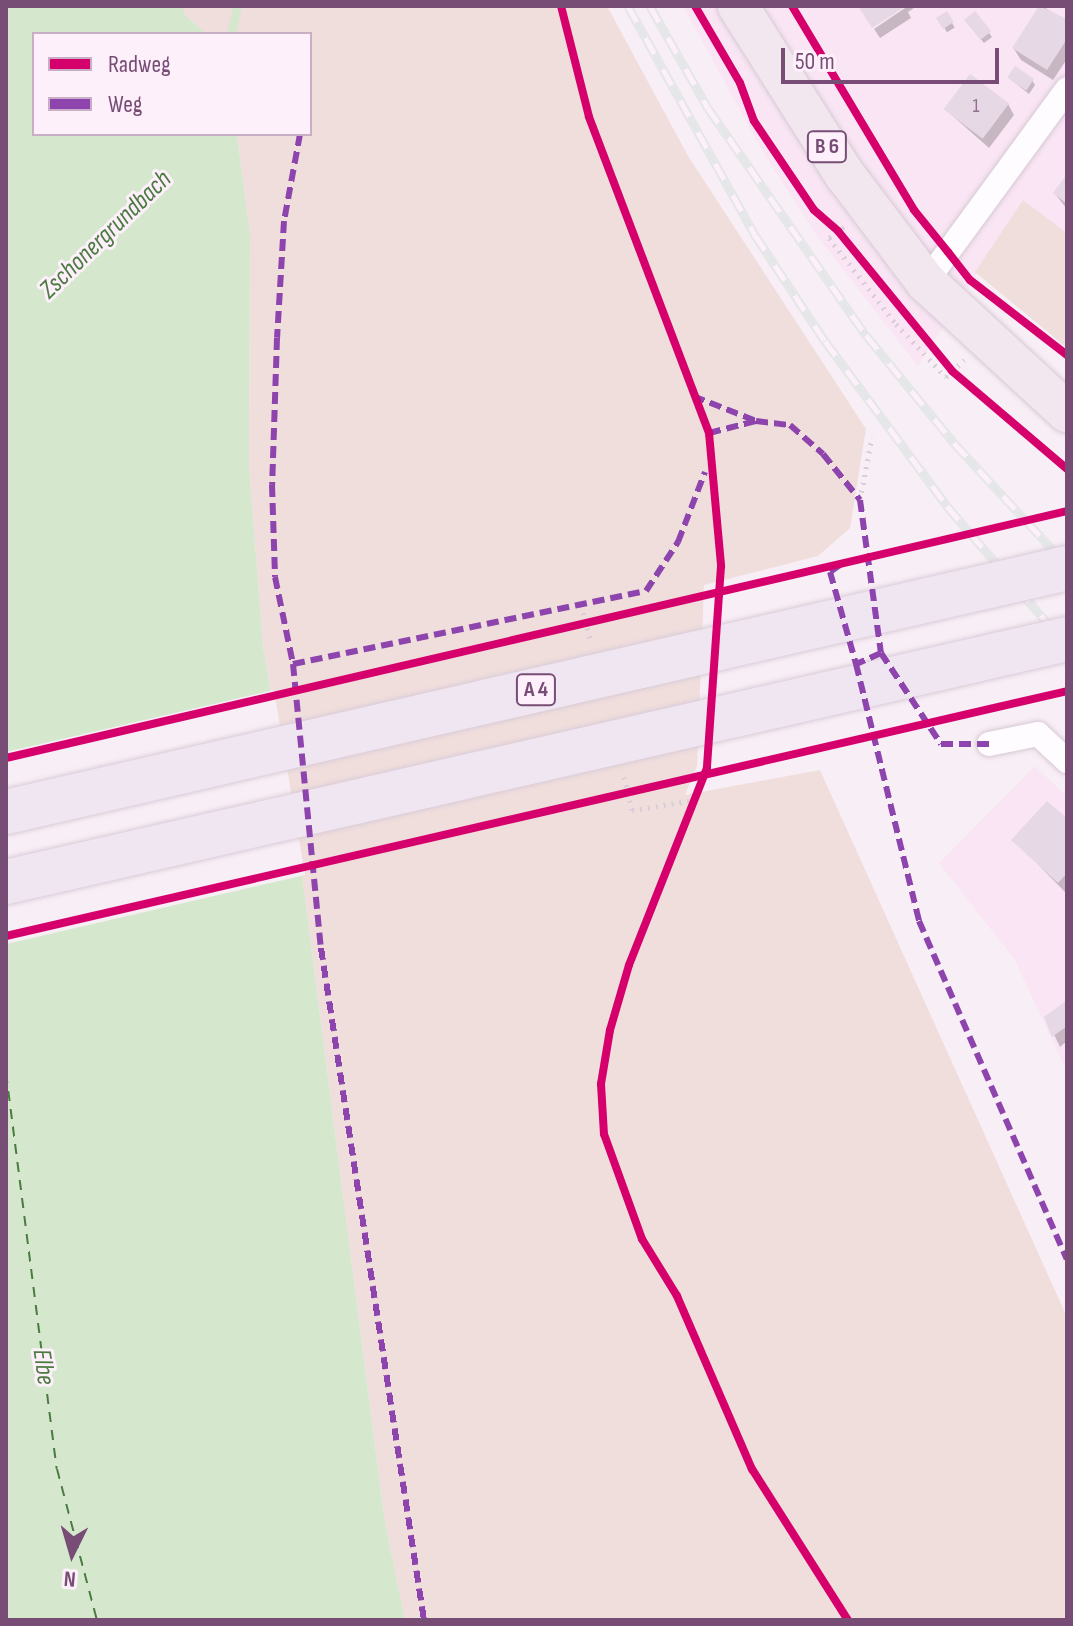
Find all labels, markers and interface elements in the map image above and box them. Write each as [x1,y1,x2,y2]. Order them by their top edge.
legend [32,32,312,136]
scale bar [785,32,1003,82]
text: 50 m [795,47,835,76]
text: Radweg [108,50,171,79]
text: Weg [108,90,142,119]
house number: 1 [973,94,979,118]
road number: B 6 [805,129,849,165]
water label: Zschonergrundbach [34,164,178,306]
road number: A 4 [514,672,558,708]
water label: Elbe [25,1347,61,1387]
north arrow [32,1514,112,1594]
text: N [63,1564,77,1592]

